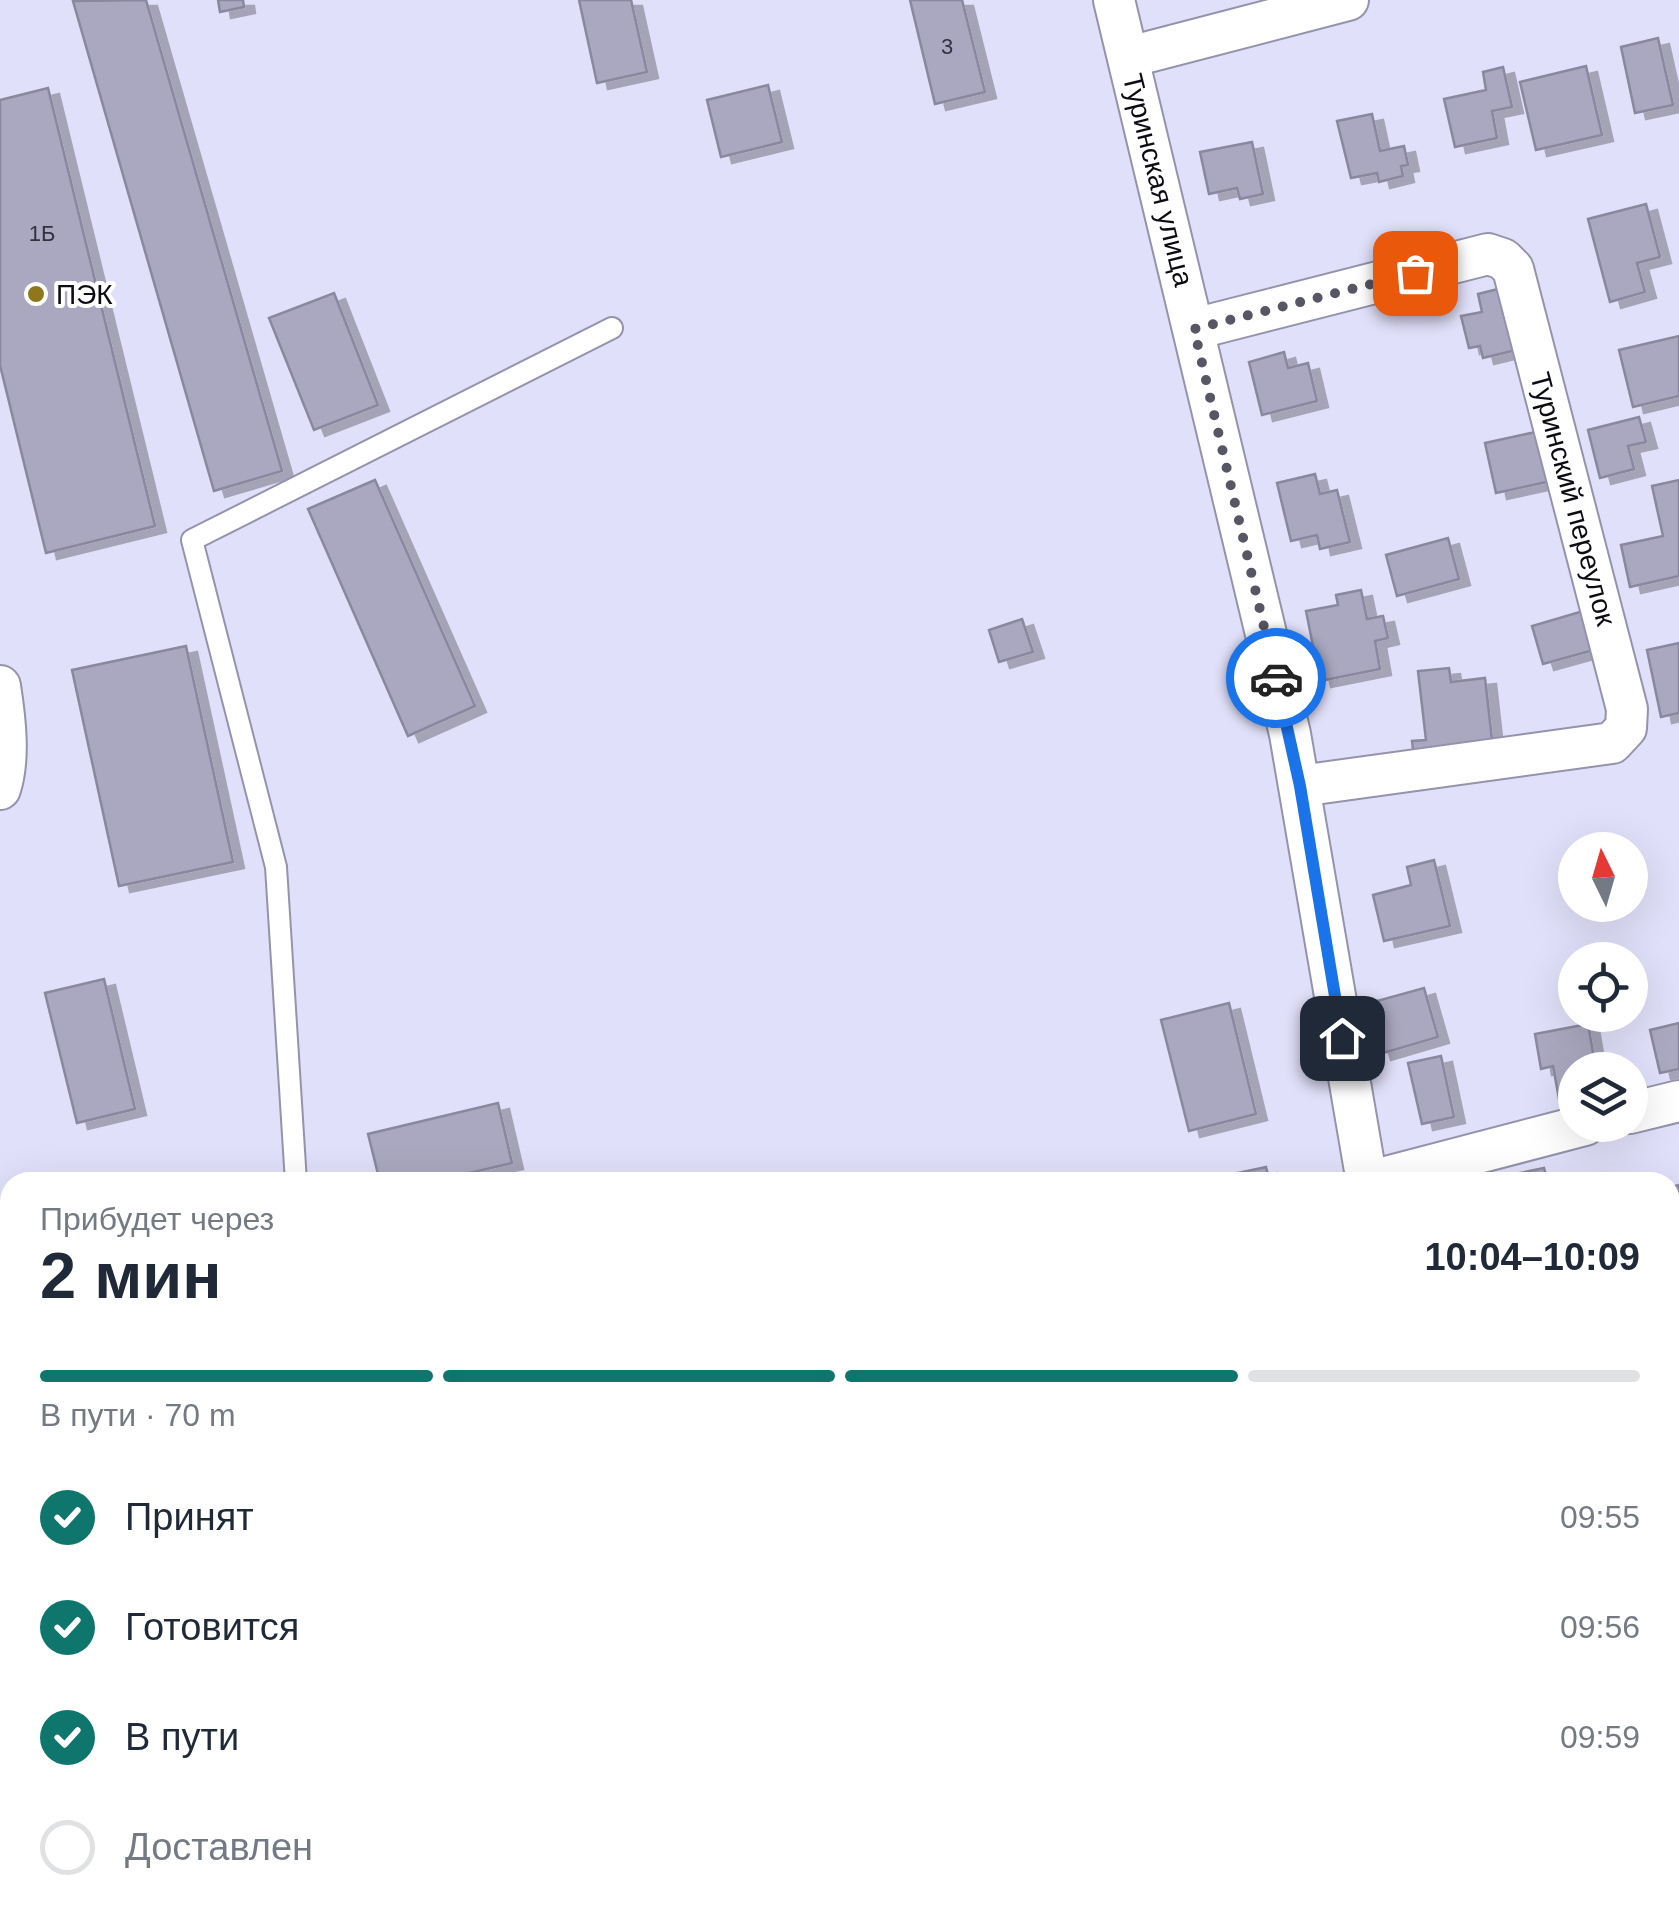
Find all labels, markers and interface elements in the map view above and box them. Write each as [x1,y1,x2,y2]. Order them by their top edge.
house number: 3 [941,34,953,59]
street label: Туринская улица [1117,70,1200,290]
house number: 1Б [29,221,55,246]
pin [1373,231,1458,316]
icon: bag [1388,246,1443,301]
place label: ПЭК [56,279,113,310]
marker: ПЭК [25,283,47,305]
street label: Туринский переулок [1524,369,1622,630]
courier [1226,628,1326,728]
icon: car [1249,651,1304,706]
north arrow [1558,832,1648,922]
map controls [1558,832,1648,1142]
button: locate [1558,942,1648,1032]
pin [1300,996,1385,1081]
icon: home [1315,1011,1370,1066]
button: layers [1558,1052,1648,1142]
text: Прибудет через [40,1201,274,1237]
text: 10:04–10:09 [1424,1236,1640,1278]
text: 2 мин [40,1239,222,1312]
text: В пути · 70 m [40,1397,236,1433]
icon: check [40,1490,95,1545]
text: Принят [125,1496,254,1538]
text: 09:55 [1560,1499,1640,1535]
icon: check [40,1600,95,1655]
text: Готовится [125,1606,299,1648]
text: 09:56 [1560,1609,1640,1645]
icon: check [40,1710,95,1765]
text: В пути [125,1716,239,1758]
text: 09:59 [1560,1719,1640,1755]
text: Доставлен [125,1826,313,1868]

